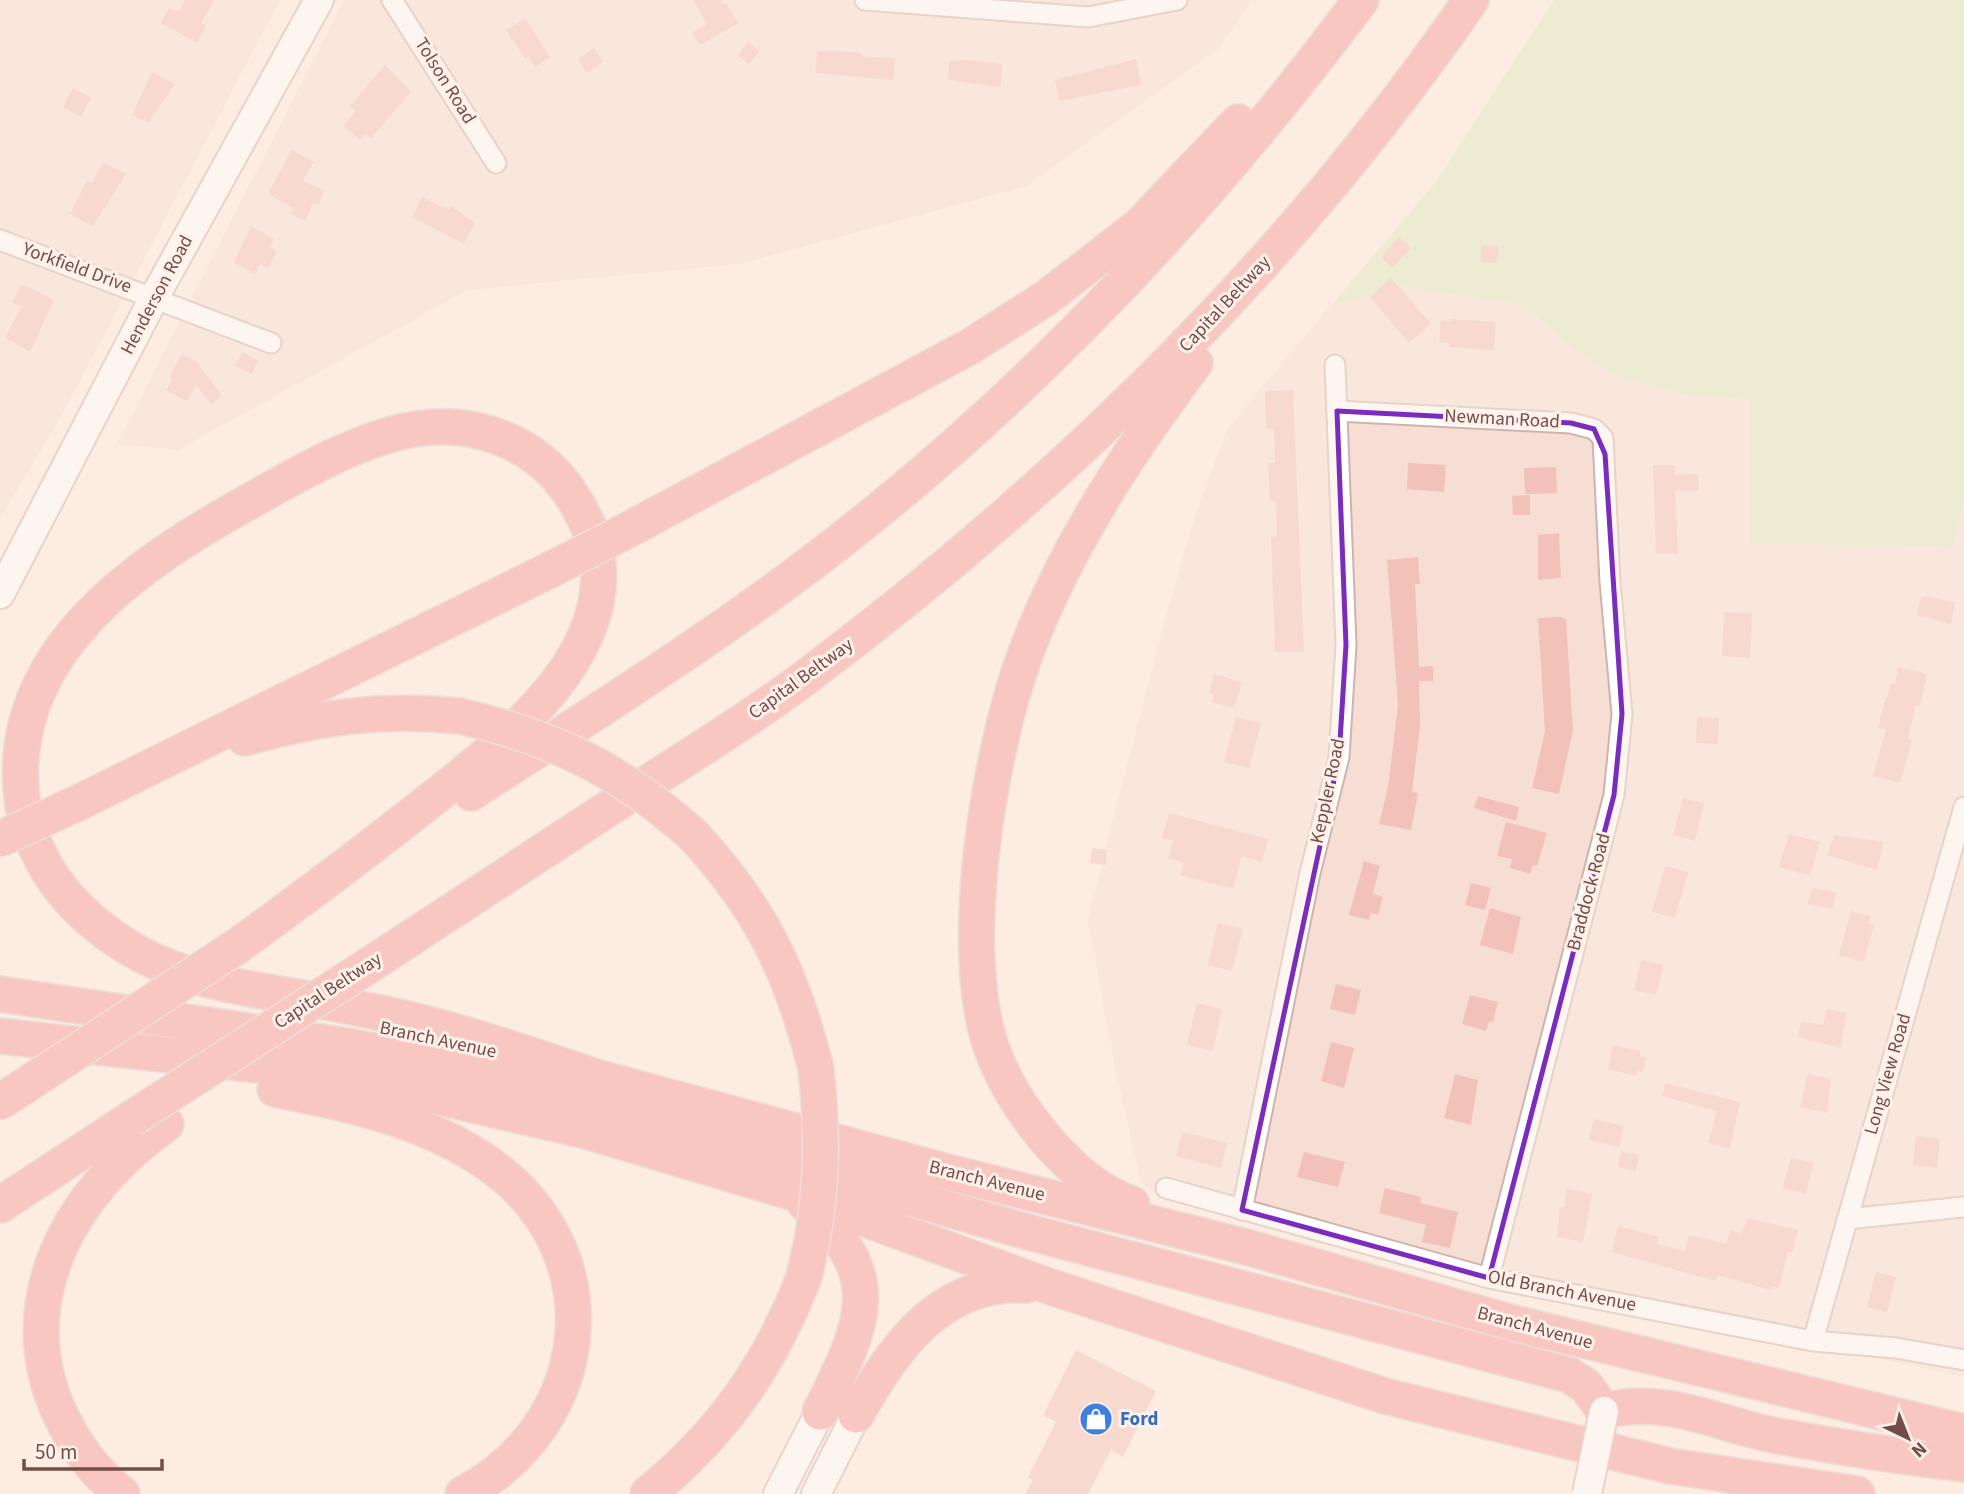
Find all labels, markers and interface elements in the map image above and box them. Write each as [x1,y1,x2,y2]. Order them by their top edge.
street label: Tolson Road [408,33,482,129]
street label: Henderson Road [114,230,200,360]
street label: Yorkfield Drive [18,235,135,300]
street label: Capital Beltway [1173,249,1277,358]
street label: Newman Road [1443,402,1561,436]
street label: Capital Beltway [743,632,859,726]
street label: Keppler Road [1304,736,1352,846]
street label: Braddock Road [1560,830,1618,954]
street label: Capital Beltway [269,946,387,1036]
street label: Long View Road [1858,1010,1918,1138]
street label: Branch Avenue [377,1014,499,1066]
street label: Branch Avenue [926,1154,1048,1208]
street label: Old Branch Avenue [1486,1263,1638,1319]
street label: Branch Avenue [1474,1300,1596,1356]
shop icon: Ford [1077,1400,1115,1438]
north arrow [1873,1403,1943,1473]
place label: Ford [1120,1406,1158,1433]
scale bar [24,1428,163,1472]
text: N [1905,1435,1932,1464]
text: 50 m [35,1437,77,1467]

